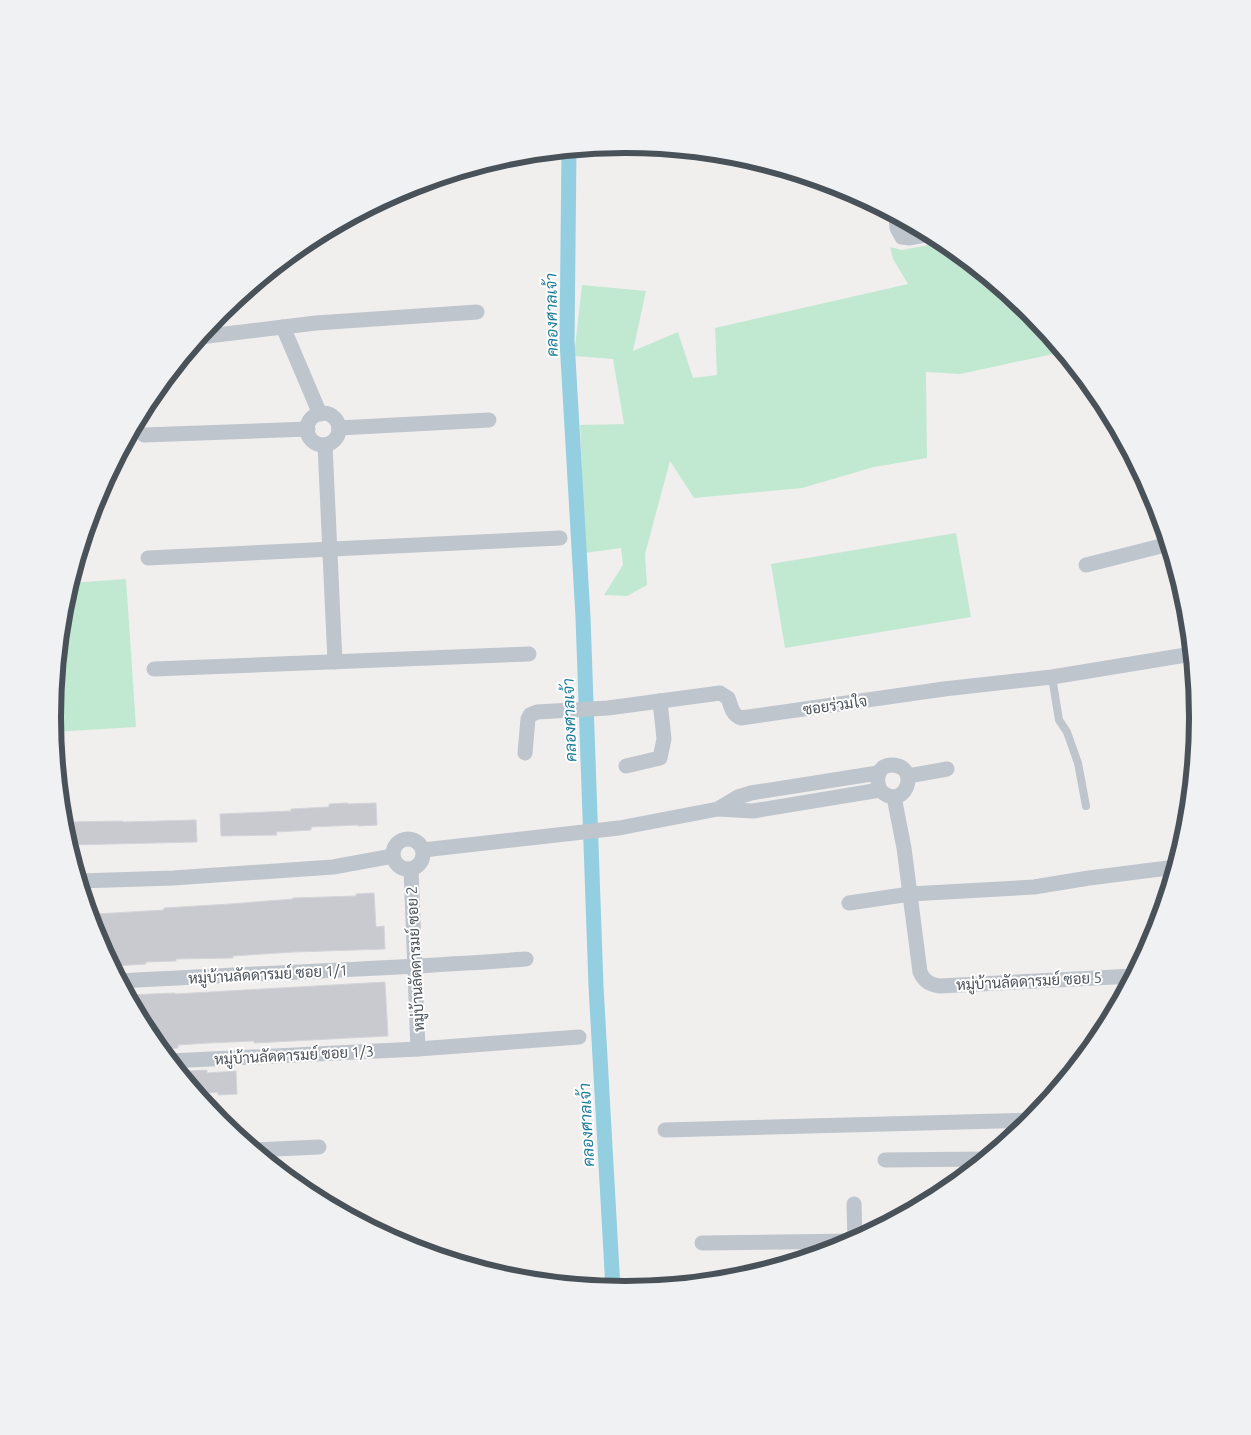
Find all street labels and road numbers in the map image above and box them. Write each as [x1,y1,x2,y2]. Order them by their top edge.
street label: ซอยร่วมใจ [802,691,868,718]
street label: หมู่บ้านลัดดารมย์ ซอย 2 [402,886,429,1032]
street label: หมู่บ้านลัดดารมย์ ซอย 1/1 [188,960,348,989]
street label: หมู่บ้านลัดดารมย์ ซอย 5 [956,968,1102,995]
street label: หมู่บ้านลัดดารมย์ ซอย 1/3 [214,1041,374,1070]

